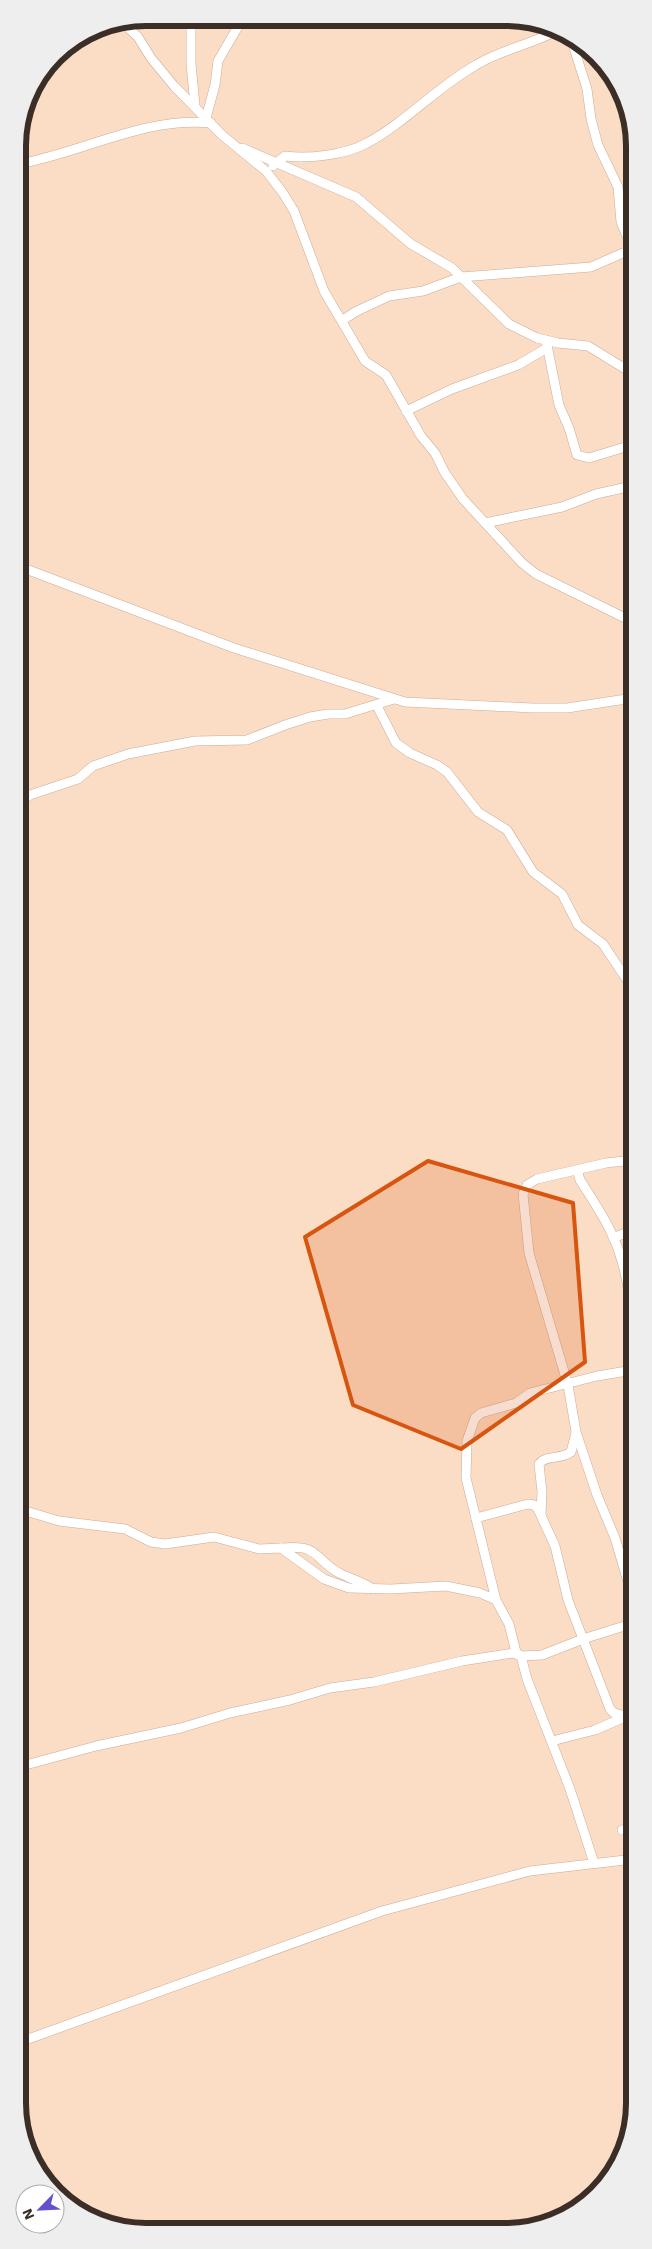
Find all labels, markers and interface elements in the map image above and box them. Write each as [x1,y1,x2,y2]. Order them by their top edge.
north arrow [15,2184,65,2234]
text: N [19,2206,38,2222]

